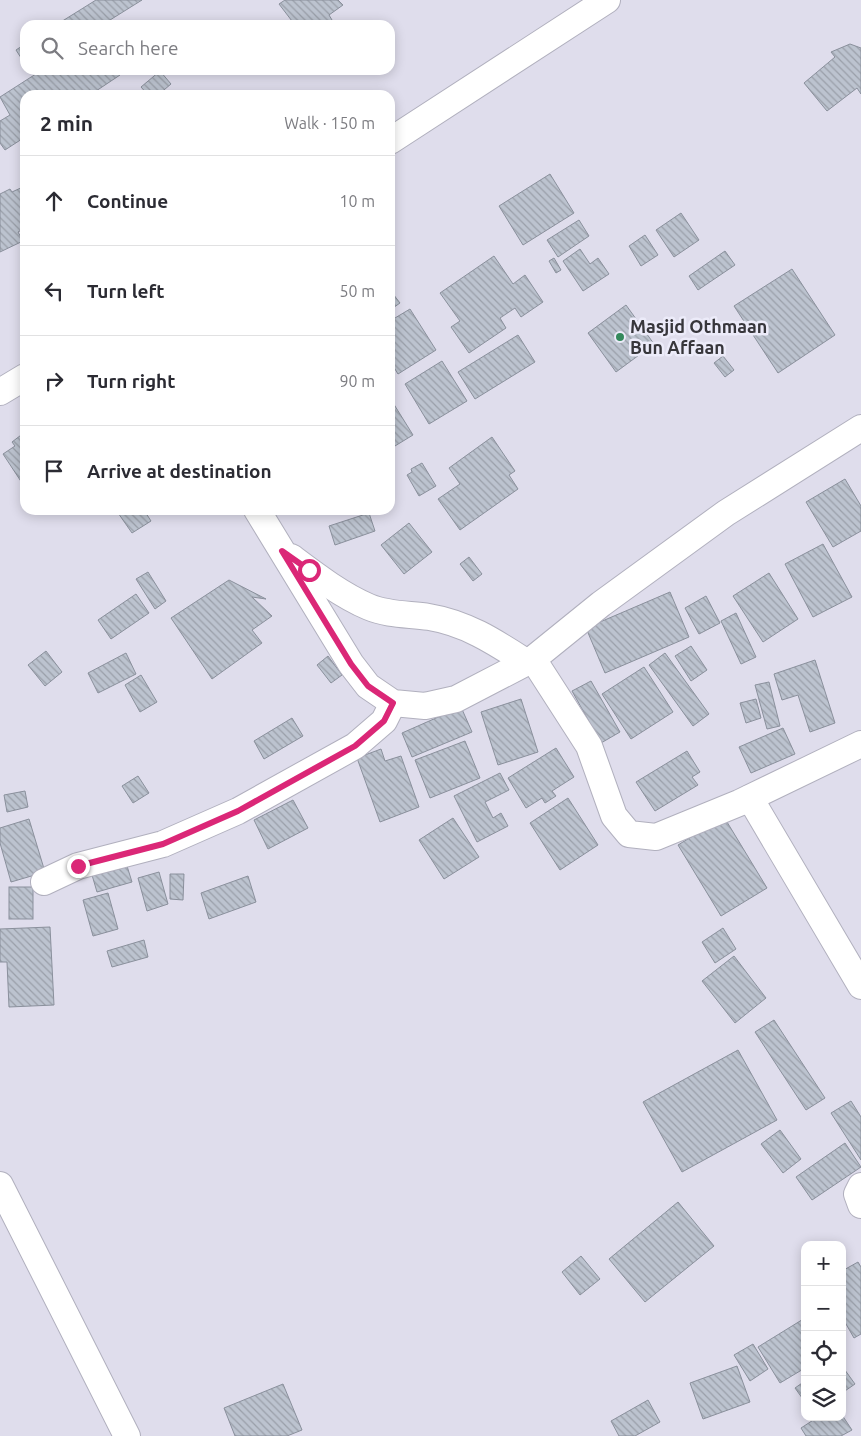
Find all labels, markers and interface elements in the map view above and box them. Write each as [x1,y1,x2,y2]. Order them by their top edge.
search box [20,20,395,75]
icon: search [38,34,66,62]
text: Search here [78,37,178,59]
text: 2 min [40,111,93,135]
text: Walk · 150 m [284,114,375,132]
icon: ahead [40,187,68,215]
text: Continue [87,190,168,212]
text: 10 m [339,192,375,210]
icon: left [40,277,68,305]
text: Turn left [87,280,165,302]
text: 50 m [339,282,375,300]
place label: Masjid Othmaan Bun Affaan [630,316,767,357]
marker: Masjid Othmaan Bun Affaan [614,331,626,343]
icon: right [40,367,68,395]
text: Turn right [87,370,175,392]
text: 90 m [339,372,375,390]
icon: arrive [40,457,68,485]
text: Arrive at destination [87,460,272,482]
route start [298,559,321,582]
route end [67,855,90,878]
map controls [801,1241,846,1421]
button: + [801,1241,846,1286]
button: − [801,1286,846,1331]
button: locate [801,1331,846,1376]
button: layers [801,1376,846,1421]

